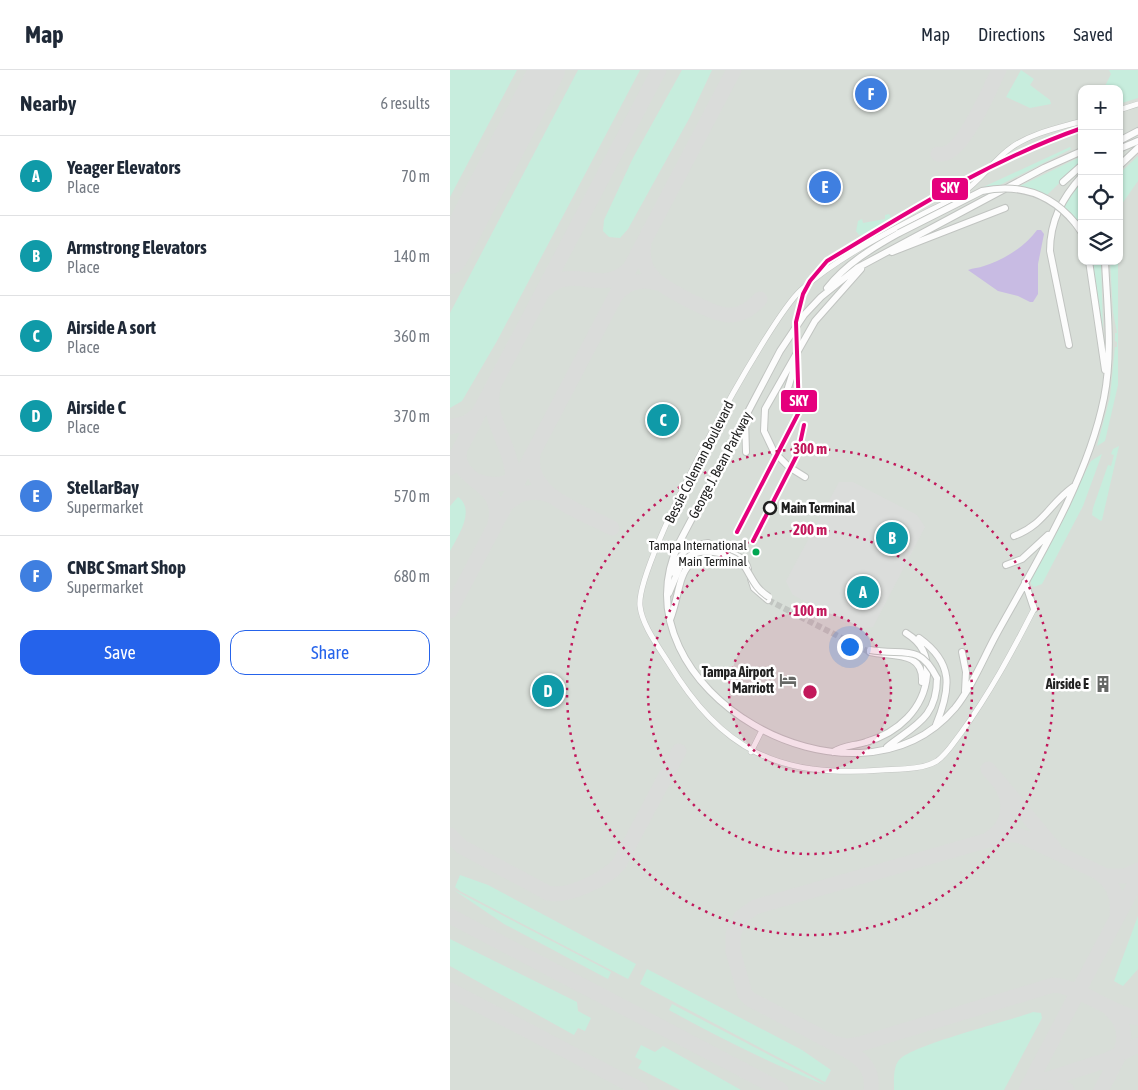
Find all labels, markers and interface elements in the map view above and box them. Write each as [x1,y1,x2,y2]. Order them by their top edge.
text: Map [25,21,64,48]
text: Map [921,24,950,45]
text: Directions [978,24,1045,45]
text: Saved [1073,24,1113,45]
pin: F [855,75,887,113]
map controls [1078,85,1123,265]
button: + [1078,85,1123,130]
text: Nearby [20,91,76,115]
text: 6 results [380,94,430,112]
button: − [1078,130,1123,175]
text: Yeager Elevators [67,156,181,178]
text: A [32,167,40,185]
text: 70 m [401,167,430,185]
pin: E [809,168,841,206]
button: locate [1078,175,1123,220]
line badge: SKY [931,177,969,201]
text: Place [67,178,100,196]
text: SKY [941,180,960,196]
button: layers [1078,220,1123,265]
text: Armstrong Elevators [67,236,207,258]
text: B [32,247,40,265]
text: 140 m [394,247,430,265]
text: Place [67,258,100,276]
text: Airside A sort [67,316,156,338]
text: C [32,327,40,345]
text: 360 m [394,327,430,345]
text: Place [67,338,100,356]
line badge: SKY [780,389,818,413]
text: SKY [790,393,809,409]
text: Airside C [67,396,126,418]
street label: Bessie Coleman Boulevard [661,398,737,526]
pin: C [647,401,679,439]
text: D [32,407,40,425]
text: 370 m [394,407,430,425]
street label: George J. Bean Parkway [685,409,755,521]
text: Place [67,418,100,436]
text: 300 m [793,440,827,457]
text: StellarBay [67,476,139,498]
text: E [33,487,39,505]
text: 570 m [394,487,430,505]
text: Supermarket [67,498,143,516]
place label: Main Terminal [781,500,855,516]
marker: Main Terminal [763,501,777,515]
pin: B [876,519,908,557]
text: 200 m [793,521,827,538]
place label: Tampa International Main Terminal [649,538,748,569]
marker: Tampa International Main Terminal [751,547,761,557]
text: CNBC Smart Shop [67,556,186,578]
text: F [33,567,39,585]
text: 680 m [394,567,430,585]
pin: A [847,573,879,611]
text: Supermarket [67,578,143,596]
text: 100 m [793,602,827,619]
button: Save [20,630,220,675]
button: Share [230,630,430,675]
your location [837,634,863,660]
place label: Tampa Airport Marriott [702,664,774,696]
hotel icon: Tampa Airport Marriott [778,670,798,690]
pin: D [532,672,564,710]
building icon: Airside E [1093,674,1113,694]
place label: Airside E [1045,676,1089,692]
centre of rings [801,683,819,701]

